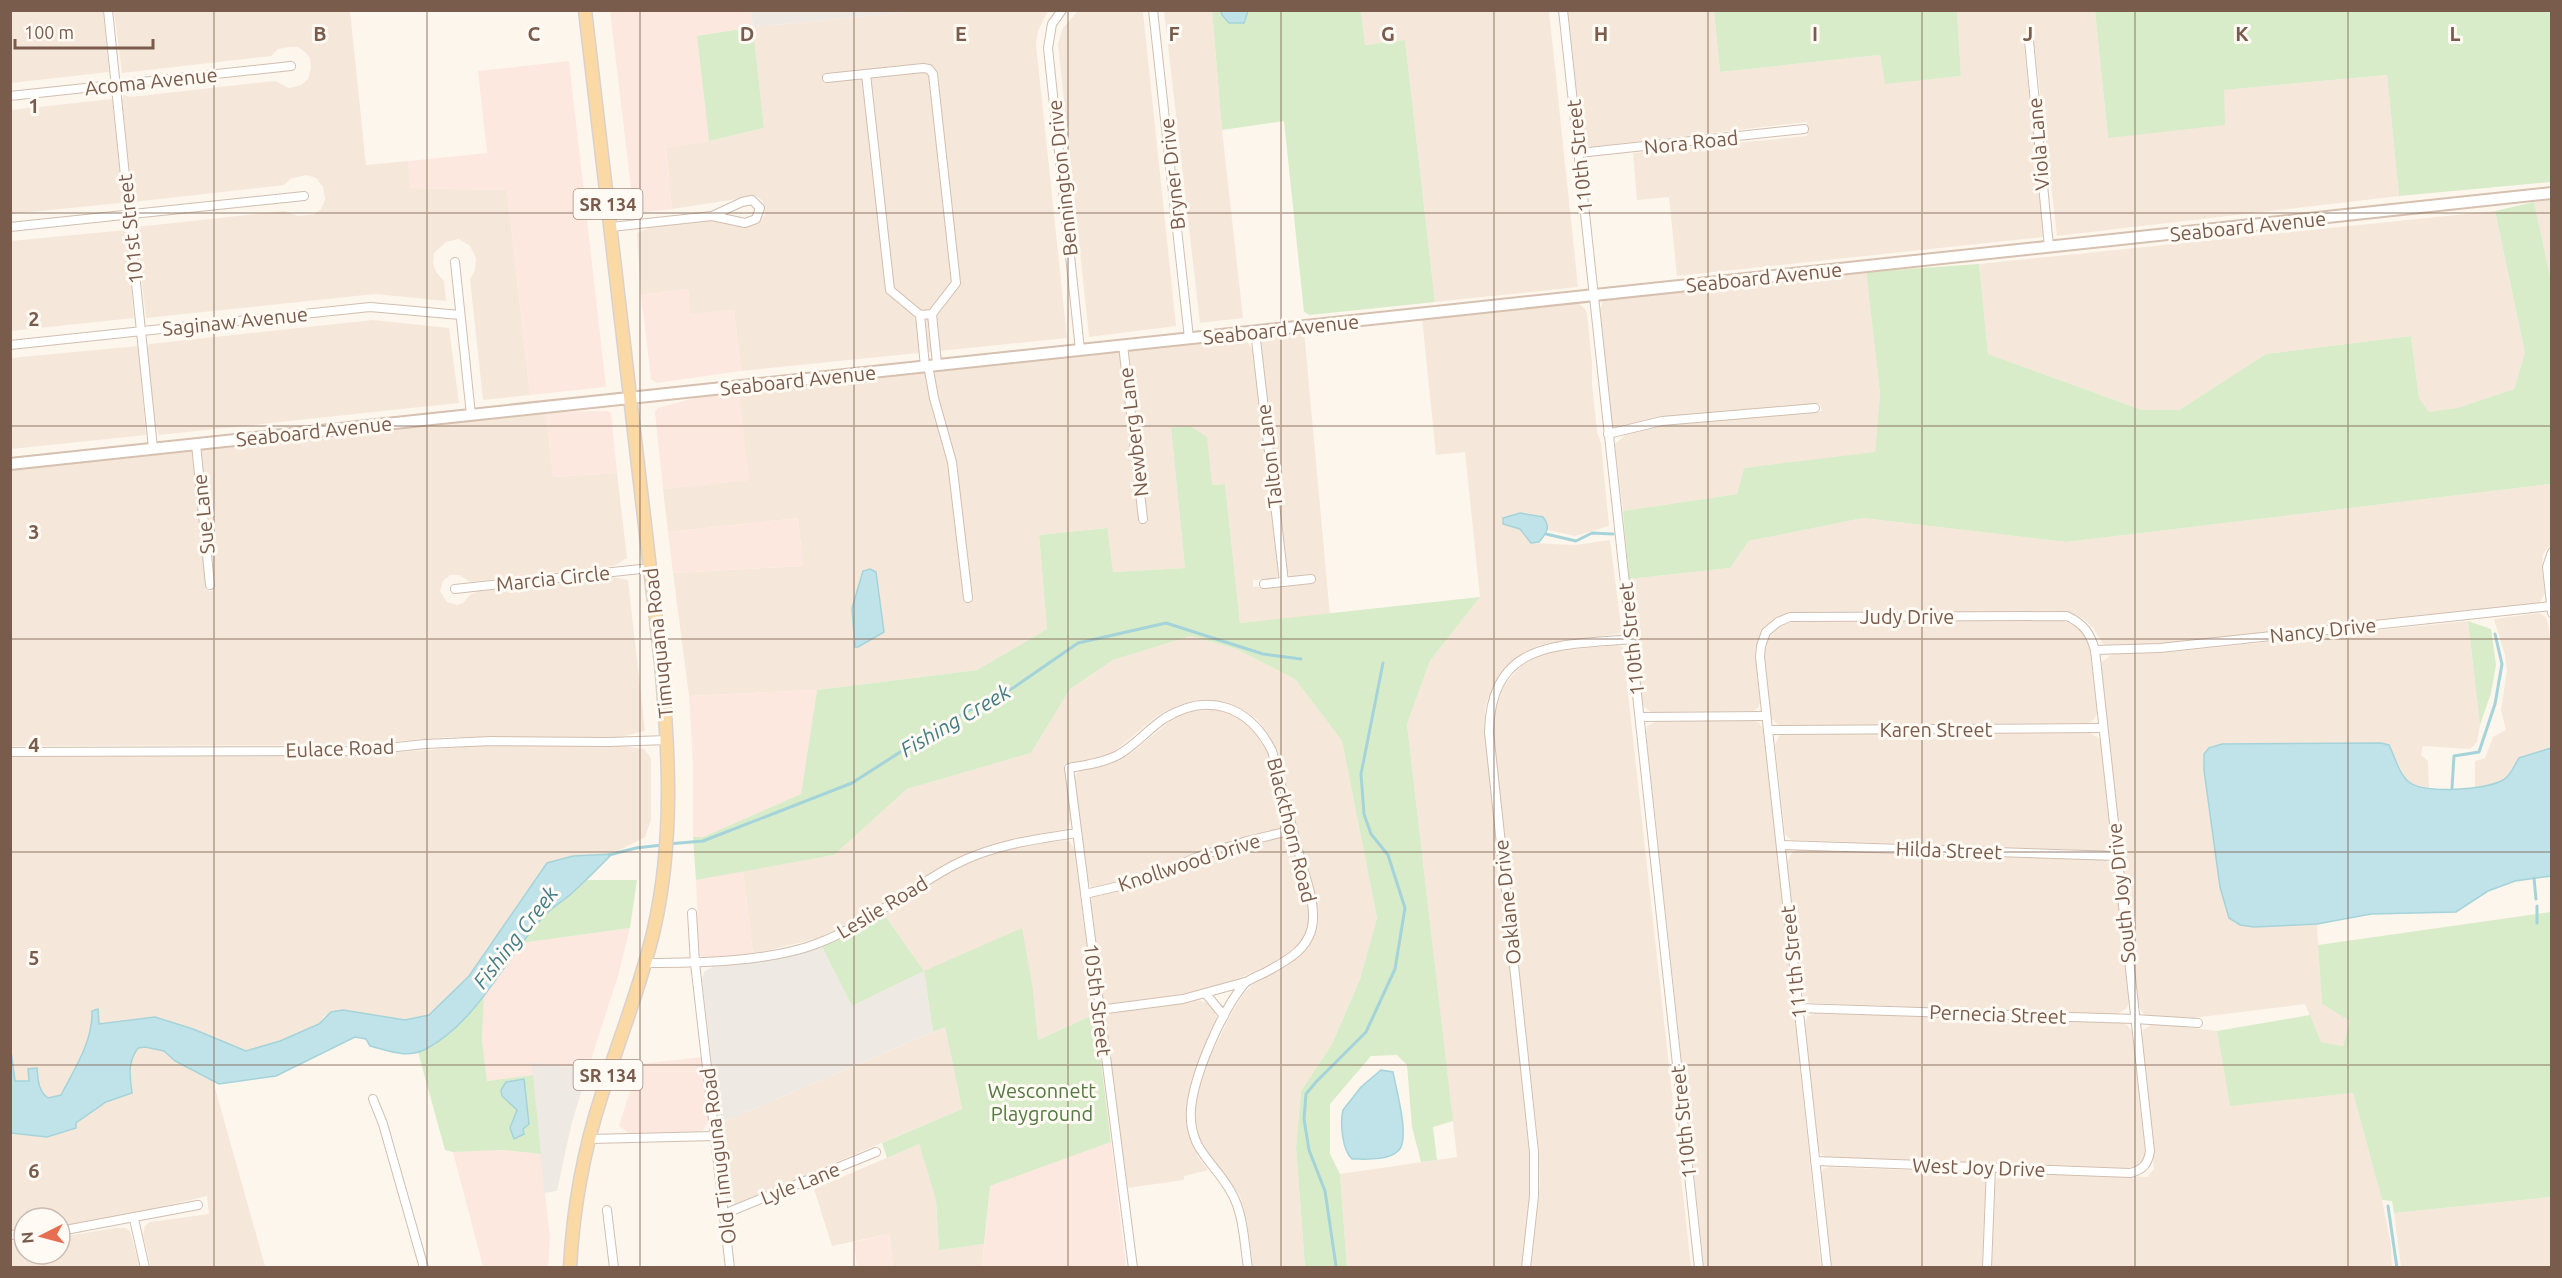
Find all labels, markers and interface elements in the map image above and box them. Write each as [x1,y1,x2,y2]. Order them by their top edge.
scale bar [15,12,153,50]
text: 100 m [24,22,74,42]
text: B [313,22,327,45]
text: C [528,22,541,45]
text: D [740,22,754,45]
text: E [955,22,967,45]
text: F [1168,22,1180,45]
text: G [1381,22,1395,45]
text: H [1594,22,1608,45]
text: I [1812,22,1818,45]
text: J [2023,22,2033,45]
text: K [2235,22,2249,45]
text: L [2450,22,2461,45]
street label: Acoma Avenue [83,63,219,99]
text: 1 [28,94,40,117]
street label: Viola Lane [2022,97,2054,191]
street label: 110th Street [1562,98,1596,214]
street label: Bennington Drive [1042,99,1082,257]
street label: Bryner Drive [1155,117,1189,231]
street label: Nora Road [1643,126,1739,158]
street label: 101st Street [113,173,147,285]
road number: SR 134 [574,189,642,219]
street label: Seaboard Avenue [2169,206,2327,246]
street label: Seaboard Avenue [1685,257,1843,297]
street label: Saginaw Avenue [161,302,309,340]
text: 2 [28,307,40,330]
street label: Seaboard Avenue [1202,309,1360,349]
street label: Seaboard Avenue [719,360,877,400]
street label: Newberg Lane [1114,366,1152,498]
street label: Talton Lane [1251,403,1287,509]
street label: Seaboard Avenue [235,411,393,451]
street label: Sue Lane [187,473,219,555]
text: 3 [28,520,40,543]
street label: Marcia Circle [495,561,611,595]
street label: Timuquana Road [639,567,677,719]
street label: 110th Street [1614,581,1648,697]
street label: Judy Drive [1860,605,1954,628]
street label: Nancy Drive [2269,613,2377,647]
water label: Fishing Creek [896,679,1014,761]
street label: Karen Street [1880,718,1993,741]
text: 4 [28,733,40,756]
street label: Eulace Road [285,735,395,761]
street label: Blackthorn Road [1263,755,1321,905]
street label: South Joy Drive [2102,822,2140,964]
street label: Knollwood Drive [1115,828,1263,896]
street label: Hilda Street [1895,837,2003,863]
street label: Oaklane Drive [1489,838,1525,966]
street label: Leslie Road [832,871,932,943]
water label: Fishing Creek [468,881,562,993]
street label: 111th Street [1776,904,1810,1020]
street label: 105th Street [1080,942,1116,1058]
text: 5 [28,946,40,969]
street label: Pernecia Street [1929,1000,2067,1028]
road number: SR 134 [574,1060,642,1090]
street label: 110th Street [1666,1064,1700,1180]
street label: Old Timuguna Road [696,1067,740,1245]
park label: Wesconnett Playground [988,1079,1096,1125]
street label: West Joy Drive [1912,1153,2046,1181]
street label: Lyle Lane [757,1157,843,1209]
text: 6 [28,1159,40,1182]
north arrow [12,1206,72,1266]
text: N [18,1231,37,1244]

